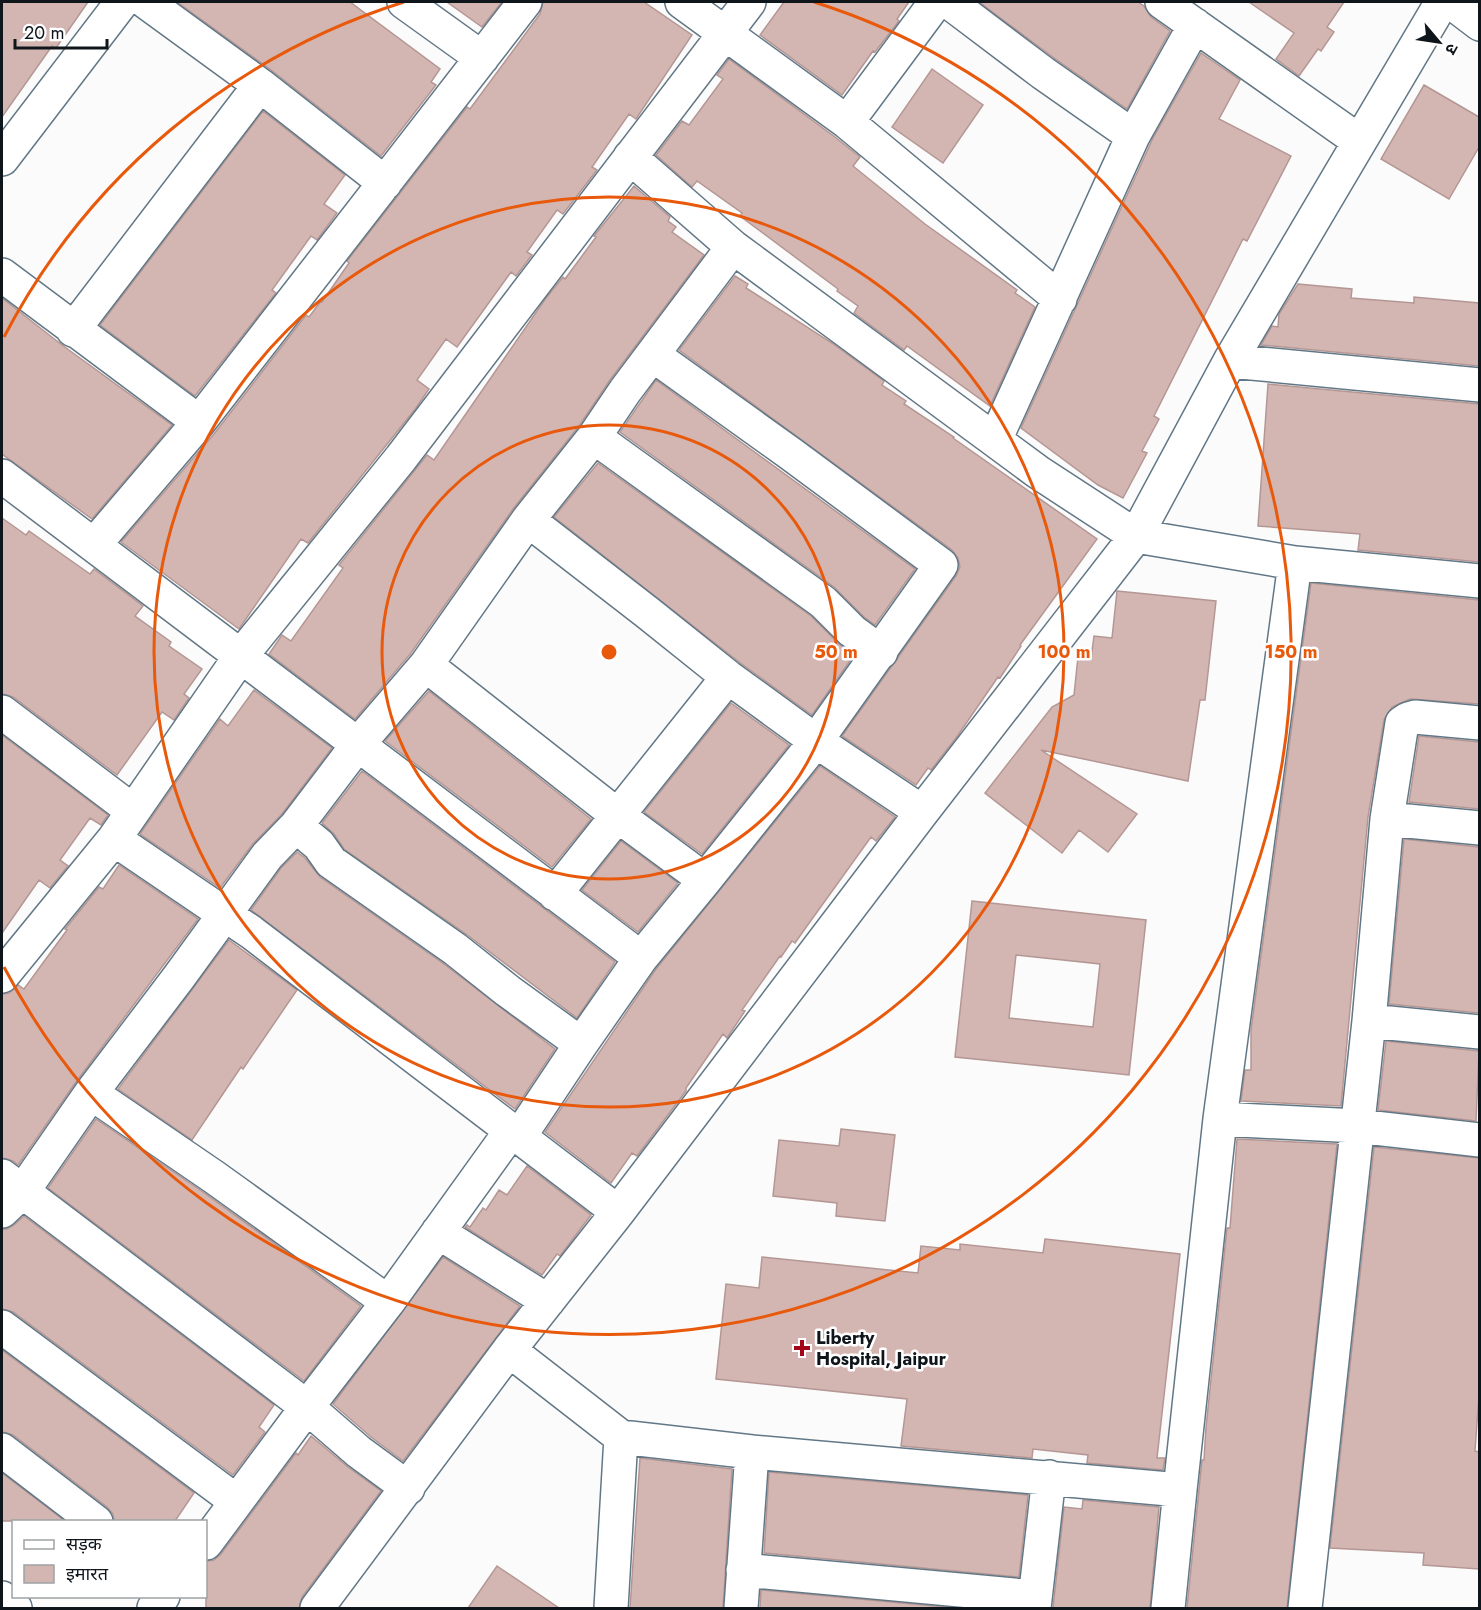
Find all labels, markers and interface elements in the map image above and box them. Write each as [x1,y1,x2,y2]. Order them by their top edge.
scale bar [15,12,106,50]
north arrow [1409,12,1469,72]
text: 20 m [24,20,64,46]
text: उ [1439,39,1464,59]
text: 50 m [814,639,858,665]
text: 100 m [1037,639,1091,665]
text: 150 m [1265,639,1317,665]
centre of rings [599,642,619,662]
place label: Liberty Hospital, Jaipur [816,1325,947,1372]
marker: Liberty Hospital, Jaipur [793,1339,811,1357]
legend [12,1520,207,1598]
text: सड़क [66,1531,103,1557]
text: इमारत [66,1561,109,1587]

